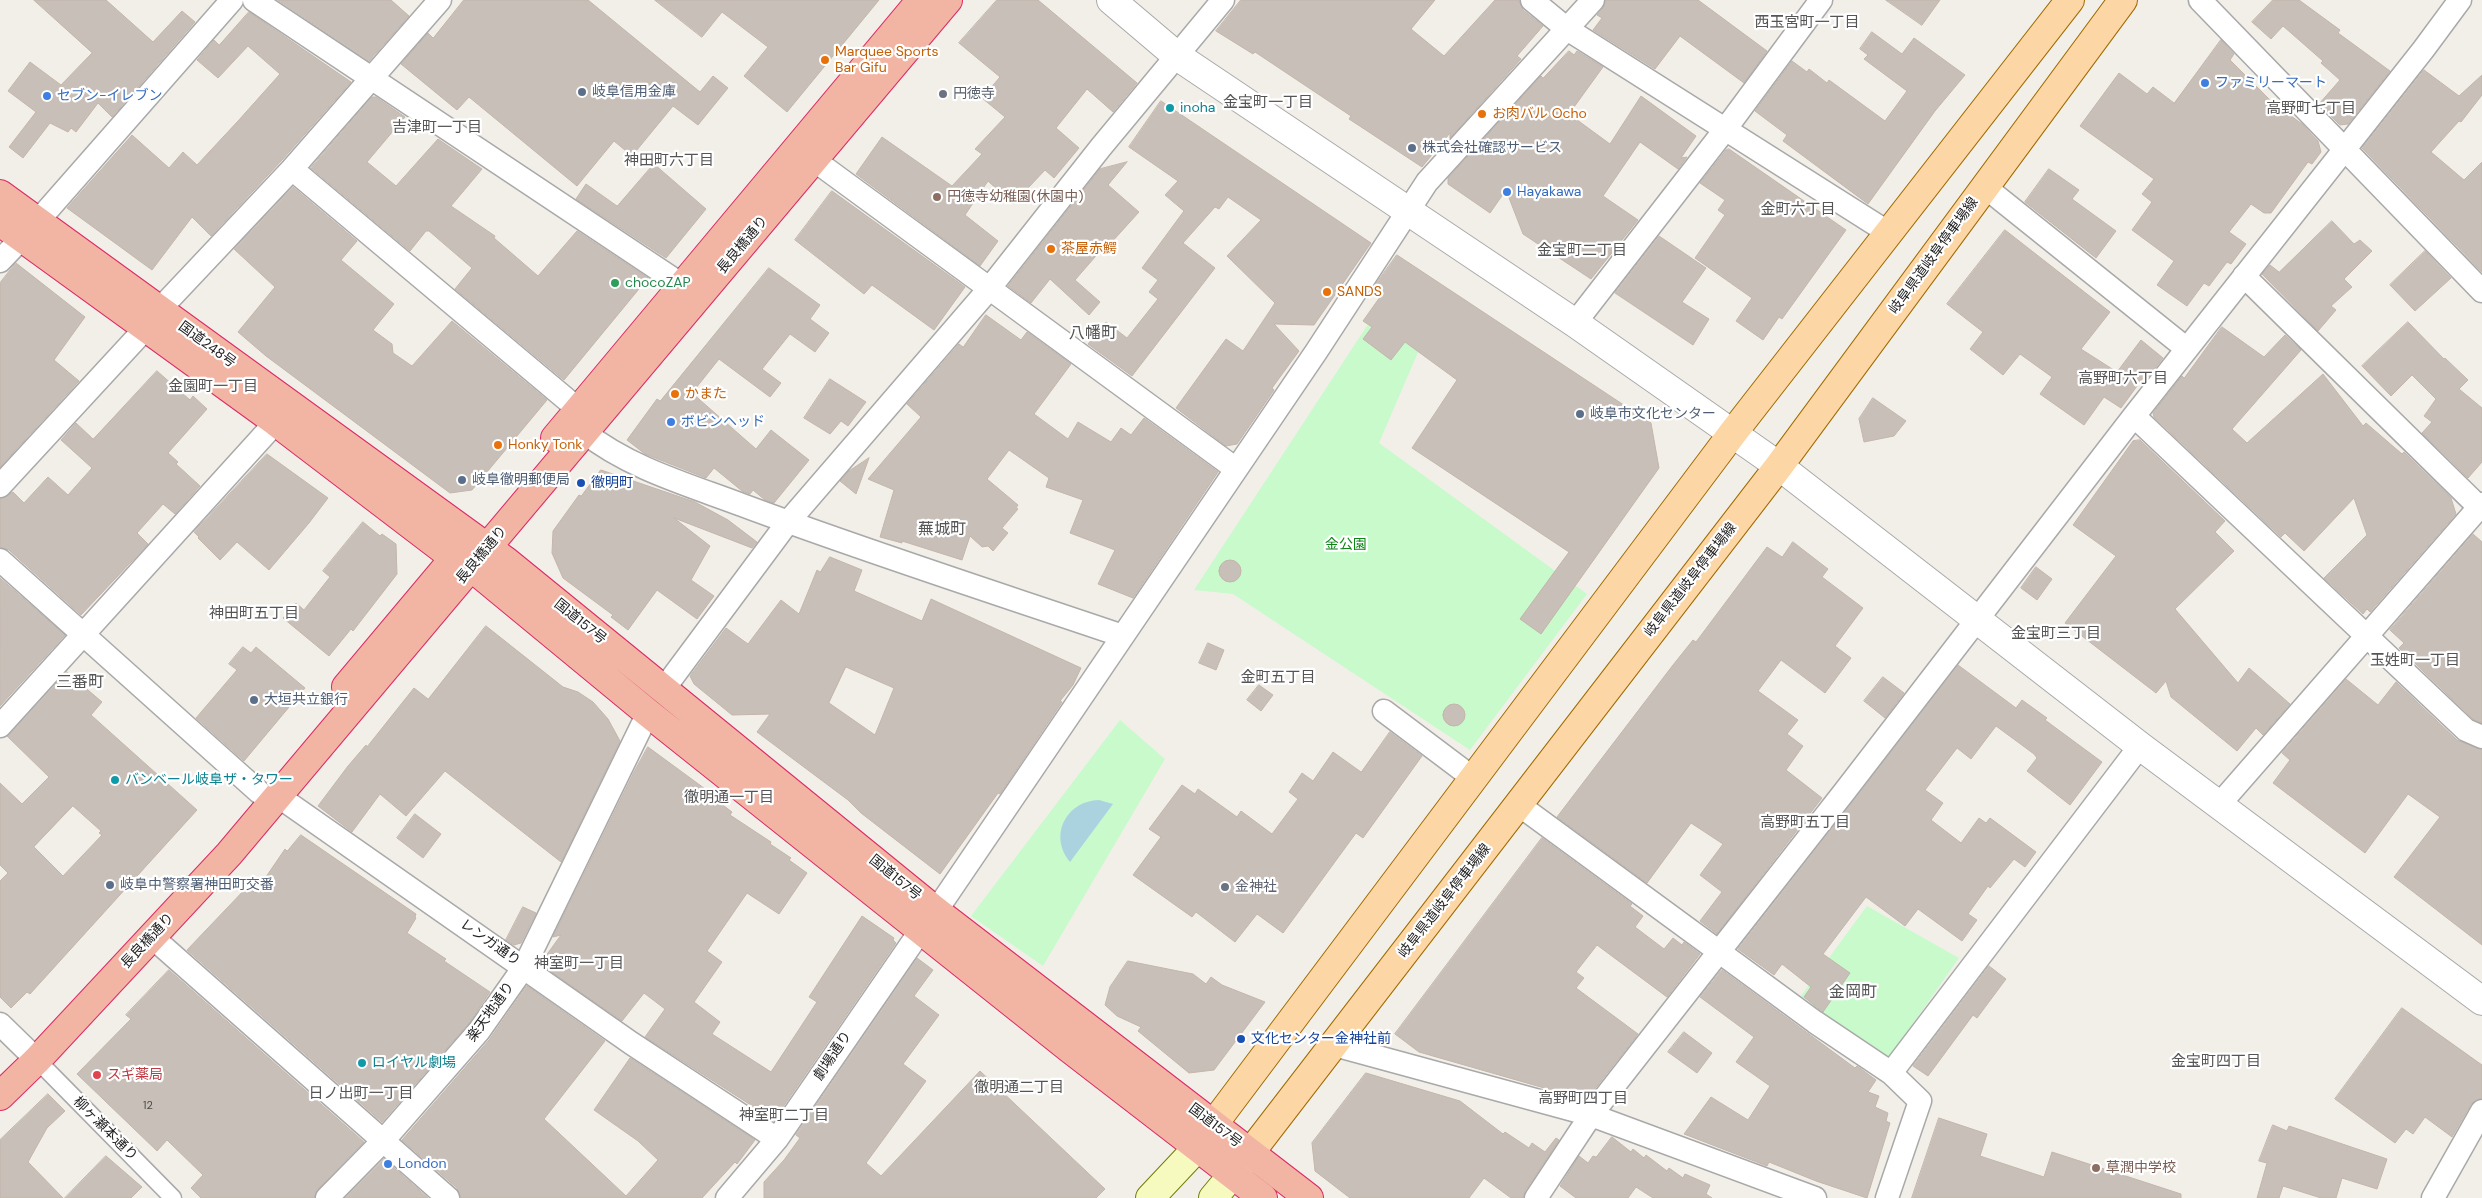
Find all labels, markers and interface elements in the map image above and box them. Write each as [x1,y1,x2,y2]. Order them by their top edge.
district label: 西玉宮町一丁目 [1755,14,1859,32]
place label: Marquee Sports Bar Gifu [835,44,939,76]
marker: Marquee Sports Bar Gifu [819,54,831,66]
place label: ファミリーマート [2215,75,2327,91]
marker: ファミリーマート [2199,77,2211,89]
place label: 岐阜信用金庫 [592,84,676,100]
marker: 岐阜信用金庫 [576,86,588,98]
place label: 円徳寺 [953,86,995,102]
place label: セブン-イレブン [57,88,163,104]
marker: 円徳寺 [937,88,949,100]
marker: セブン-イレブン [41,90,53,102]
district label: 金宝町一丁目 [1223,94,1313,112]
place label: inoha [1180,100,1215,116]
district label: 高野町七丁目 [2266,100,2356,118]
marker: inoha [1164,102,1176,114]
place label: お肉バル Ocho [1492,106,1587,122]
marker: お肉バル Ocho [1476,108,1488,120]
district label: 吉津町一丁目 [392,119,482,137]
place label: 株式会社確認サービス [1422,140,1562,156]
marker: 株式会社確認サービス [1406,142,1418,154]
district label: 神田町六丁目 [624,152,714,170]
place label: Hayakawa [1517,184,1581,200]
marker: Hayakawa [1501,186,1513,198]
place label: 円徳寺幼稚園(休園中) [947,189,1083,205]
marker: 円徳寺幼稚園(休園中) [931,191,943,203]
street label: 岐阜県道岐阜停車場線 [1886,194,1982,318]
district label: 金町六丁目 [1761,201,1835,219]
street label: 長良橋通り [714,213,772,277]
place label: 茶屋赤鰐 [1061,241,1117,257]
district label: 金宝町二丁目 [1537,242,1627,260]
marker: 茶屋赤鰐 [1045,243,1057,255]
place label: chocoZAP [625,275,691,291]
marker: chocoZAP [609,277,621,289]
place label: SANDS [1337,284,1382,300]
marker: SANDS [1321,286,1333,298]
street label: 国道248号 [175,319,239,371]
district label: 八幡町 [1069,324,1117,344]
district label: 高野町六丁目 [2078,370,2168,388]
district label: 金園町一丁目 [168,378,258,396]
place label: かまた [685,386,727,402]
marker: かまた [669,388,681,400]
place label: 岐阜市文化センター [1590,406,1716,422]
marker: 岐阜市文化センター [1574,408,1586,420]
place label: ボビンヘッド [681,414,765,430]
marker: ボビンヘッド [665,416,677,428]
place label: Honky Tonk [508,437,582,453]
marker: Honky Tonk [492,439,504,451]
place label: 岐阜徹明郵便局 [472,472,570,488]
marker: 岐阜徹明郵便局 [456,474,468,486]
place label: 徹明町 [591,475,633,491]
marker: 徹明町 [575,477,587,489]
district label: 蕪城町 [918,520,966,540]
street label: 岐阜県道岐阜停車場線 [1641,520,1741,640]
street label: 長良橋通り [453,523,511,587]
park label: 金公園 [1325,537,1367,553]
street label: 国道157号 [551,596,609,648]
district label: 神田町五丁目 [209,605,299,623]
district label: 金宝町三丁目 [2011,625,2101,643]
district label: 玉姓町一丁目 [2370,652,2460,670]
district label: 金町五丁目 [1241,669,1315,687]
district label: 三番町 [56,673,104,693]
place label: 大垣共立銀行 [264,692,348,708]
marker: 大垣共立銀行 [248,694,260,706]
place label: バンベール岐阜ザ・タワー [125,772,293,788]
marker: バンベール岐阜ザ・タワー [109,774,121,786]
district label: 徹明通一丁目 [684,789,774,807]
district label: 高野町五丁目 [1760,814,1850,832]
street label: 岐阜県道岐阜停車場線 [1395,841,1495,961]
street label: 国道157号 [866,852,924,904]
place label: 岐阜中警察署神田町交番 [120,877,274,893]
marker: 岐阜中警察署神田町交番 [104,879,116,891]
place label: 金神社 [1235,879,1277,895]
marker: 金神社 [1219,881,1231,893]
street label: 長良橋通り [118,910,178,972]
street label: レンガ通り [457,916,523,970]
district label: 神室町一丁目 [534,955,624,973]
street label: 楽天地通り [464,979,518,1045]
district label: 金岡町 [1829,983,1877,1003]
street label: 劇場通り [810,1028,856,1084]
place label: 文化センター金神社前 [1251,1031,1391,1047]
marker: 文化センター金神社前 [1235,1033,1247,1045]
district label: 金宝町四丁目 [2171,1053,2261,1071]
place label: ロイヤル劇場 [372,1055,456,1071]
marker: ロイヤル劇場 [356,1057,368,1069]
place label: スギ薬局 [107,1067,163,1083]
marker: スギ薬局 [91,1069,103,1081]
district label: 徹明通二丁目 [974,1079,1064,1097]
district label: 日ノ出町一丁目 [309,1085,413,1103]
district label: 高野町四丁目 [1538,1090,1628,1108]
street label: 柳ヶ瀬本通り [69,1093,141,1165]
house number: 12 [143,1099,153,1113]
street label: 国道157号 [1185,1101,1245,1151]
district label: 神室町二丁目 [739,1107,829,1125]
place label: London [398,1156,447,1172]
marker: London [382,1158,394,1170]
place label: 草潤中学校 [2106,1160,2176,1176]
marker: 草潤中学校 [2090,1162,2102,1174]

